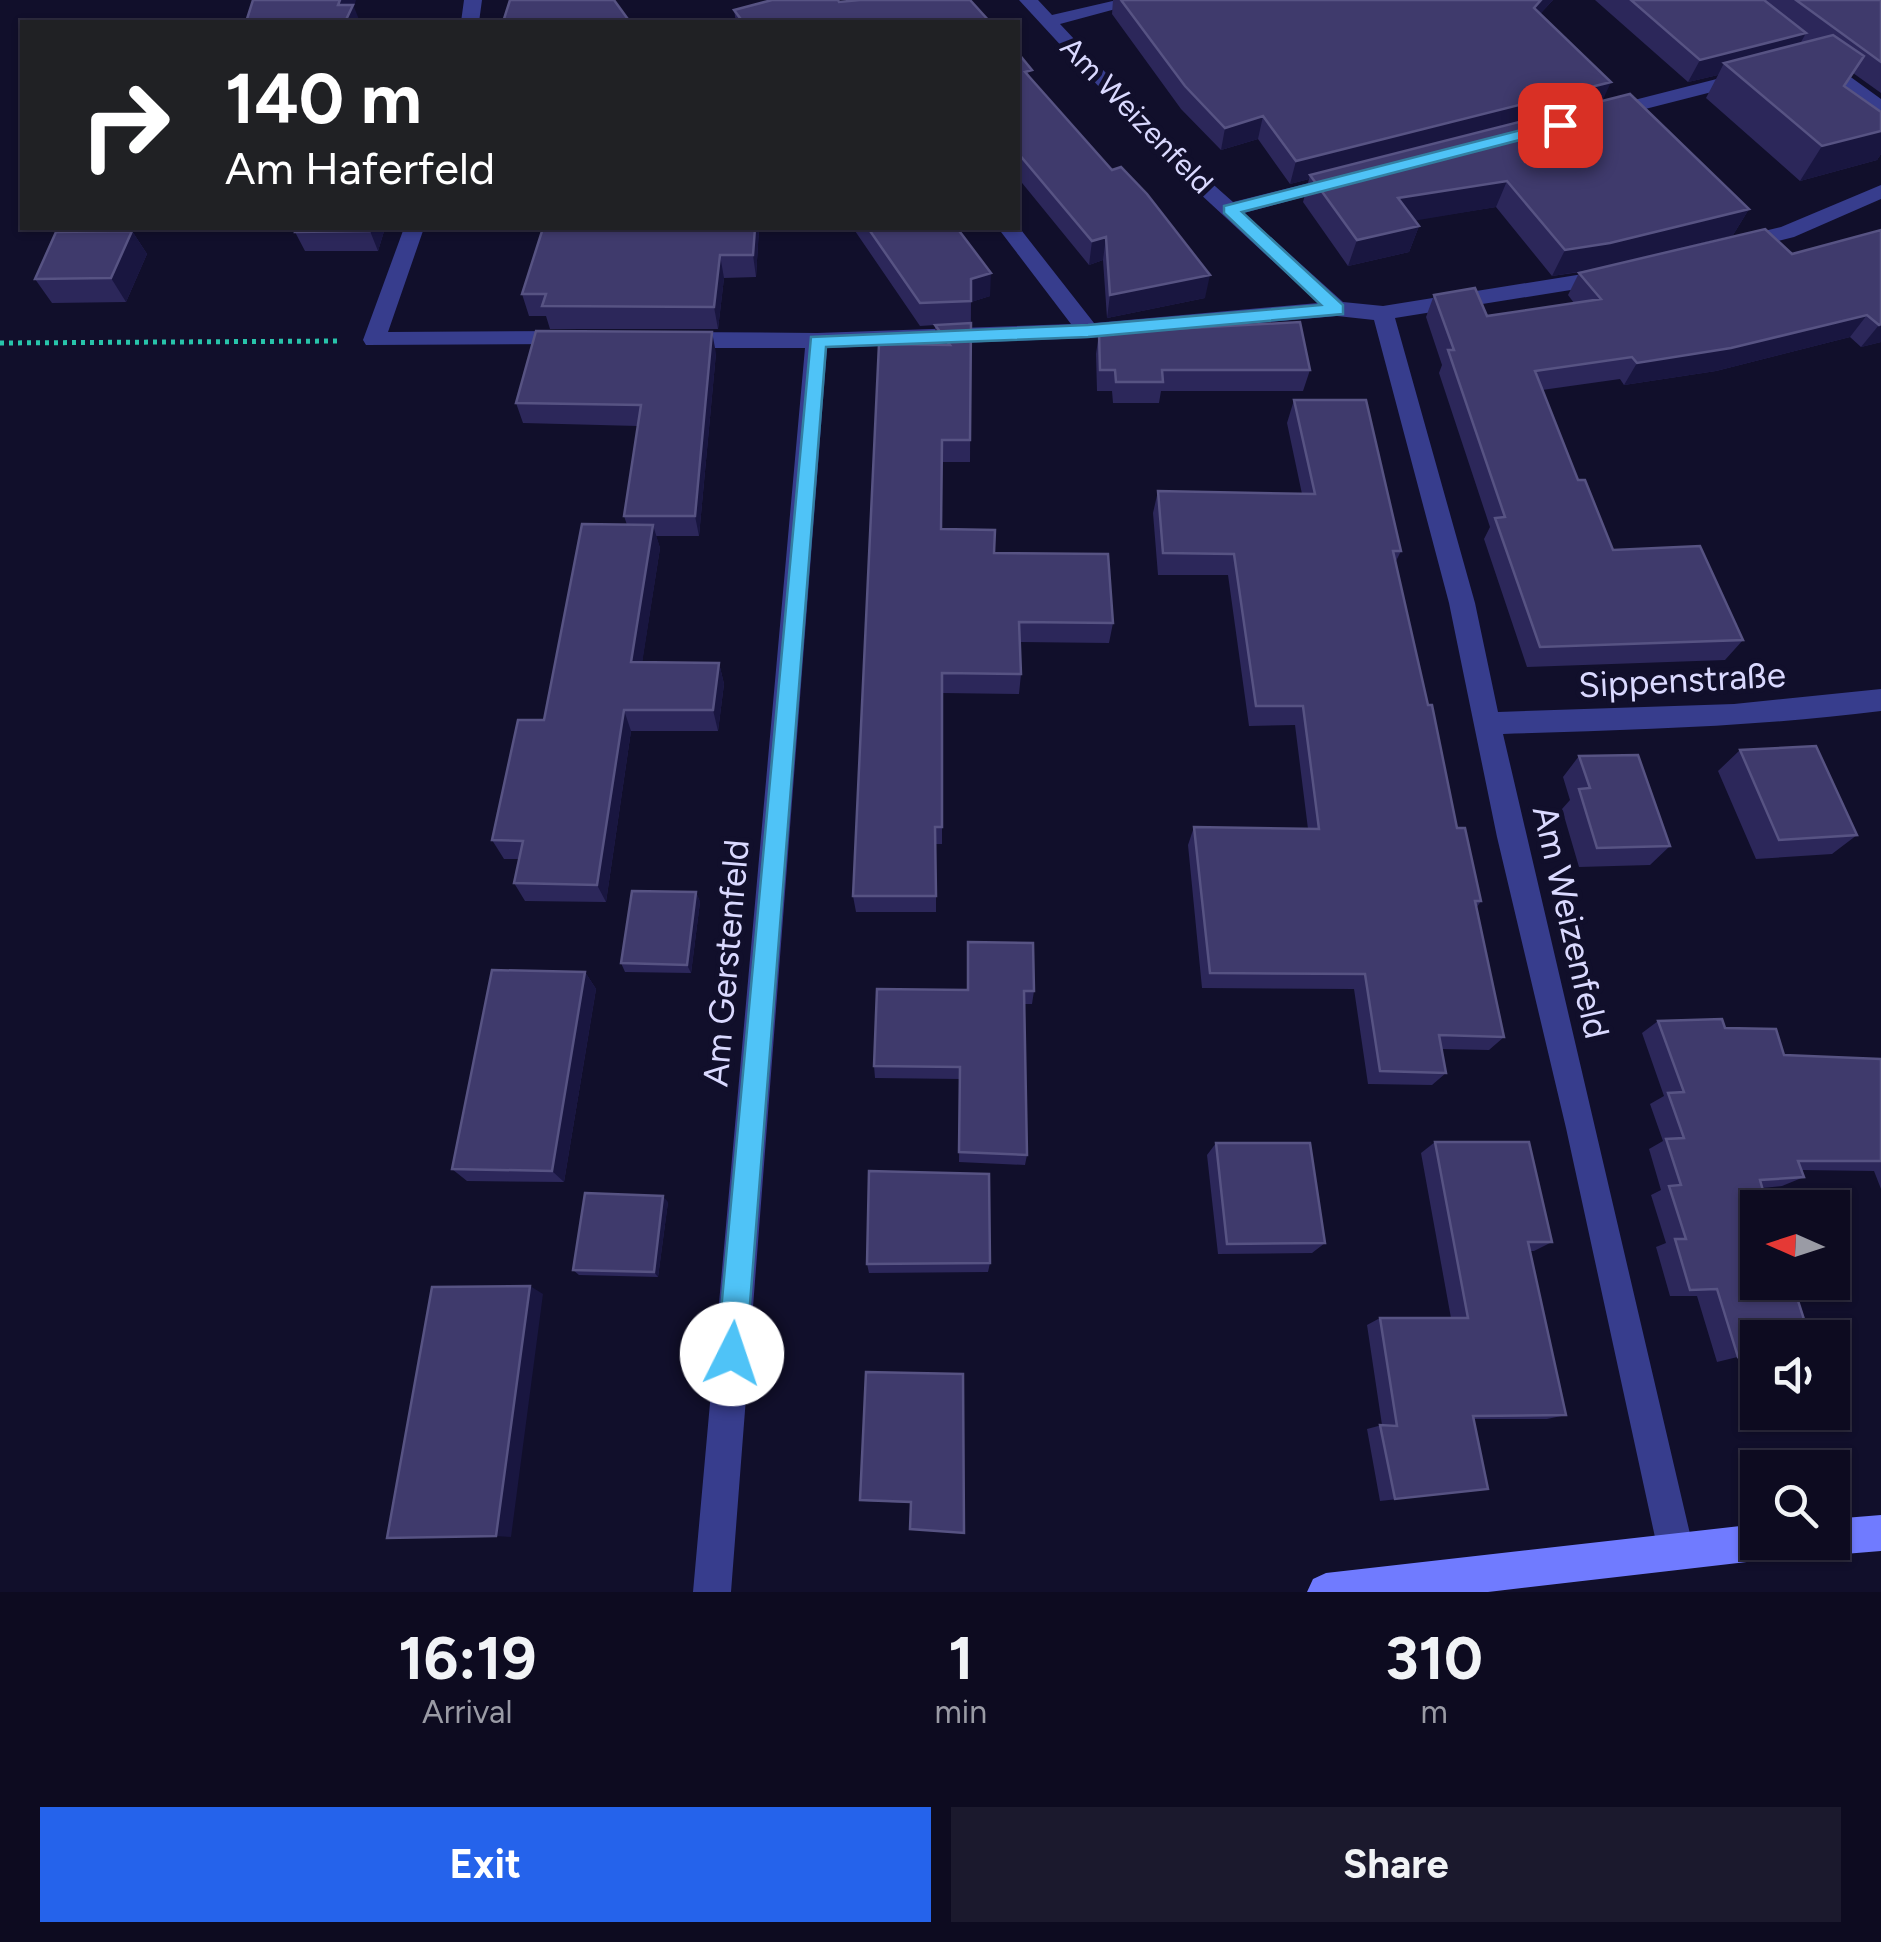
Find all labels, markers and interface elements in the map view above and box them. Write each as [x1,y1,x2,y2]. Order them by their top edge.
street label: Am Weizenfeld [1053,29,1221,201]
text: 140 m [225,56,422,141]
icon: right [60,60,190,190]
pin [1518,83,1603,168]
icon: arrive [1533,98,1588,153]
text: Am Haferfeld [225,141,495,195]
street label: Sippenstraße [1577,654,1787,706]
street label: Am Weizenfeld [1524,802,1618,1042]
street label: Am Gerstenfeld [694,838,758,1088]
north arrow [1740,1190,1850,1300]
map controls [1740,1190,1850,1560]
position arrow [680,1302,784,1406]
button: sound [1740,1320,1850,1430]
button: search [1740,1450,1850,1560]
text: 16:19 [398,1622,536,1694]
text: 1 [948,1622,974,1694]
text: 310 [1385,1622,1483,1694]
text: Arrival [422,1693,512,1731]
text: min [935,1693,987,1731]
text: m [1420,1693,1448,1731]
button: Exit [40,1807,931,1922]
button: Share [951,1807,1841,1922]

